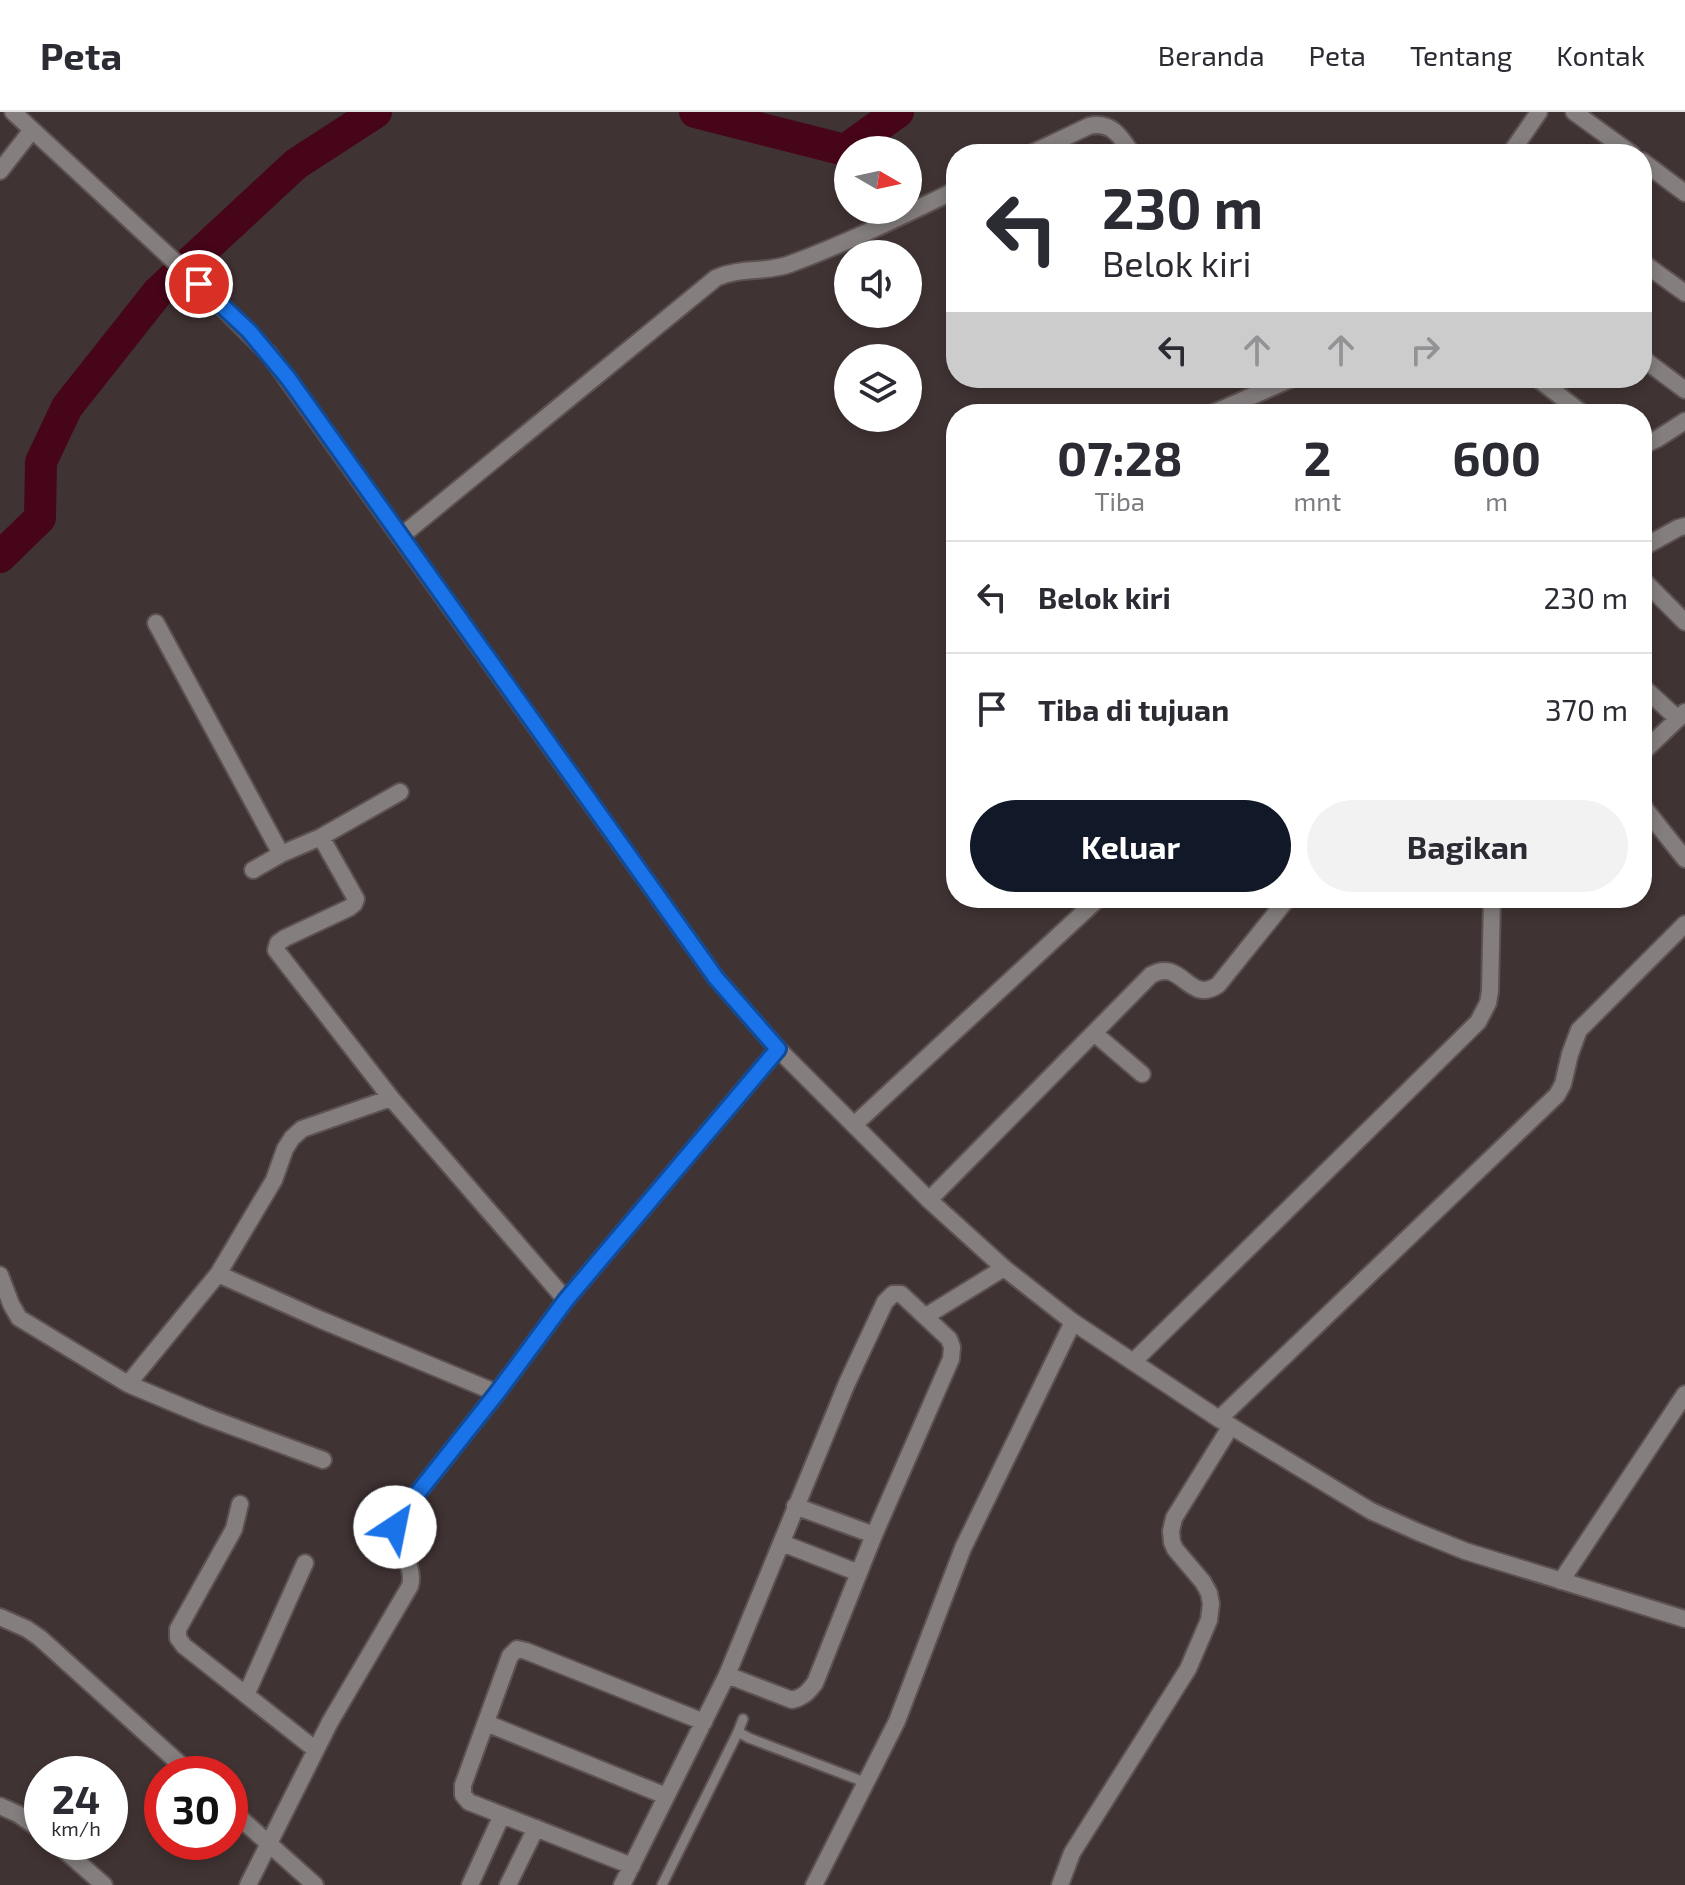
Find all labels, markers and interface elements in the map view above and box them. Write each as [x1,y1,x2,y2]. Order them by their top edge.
text: Peta [40,32,122,78]
text: Beranda [1158,38,1265,72]
text: Peta [1309,38,1366,72]
text: Tentang [1410,38,1512,72]
text: Kontak [1556,38,1645,72]
north arrow [834,136,922,224]
map controls [834,136,922,432]
text: 230 m [1102,173,1263,240]
icon: left [970,176,1074,280]
button: sound [834,240,922,328]
text: Belok kiri [1102,241,1251,284]
pin [165,250,233,318]
icon: arrive [177,262,221,306]
icon: left [1151,328,1195,372]
icon: ahead [1235,328,1279,372]
icon: ahead [1319,328,1363,372]
icon: right [1403,328,1447,372]
button: layers [834,344,922,432]
text: 07:28 [1057,428,1183,486]
text: 2 [1303,428,1331,486]
text: 600 [1452,428,1541,486]
text: Tiba [1094,485,1145,516]
text: mnt [1294,485,1341,516]
text: m [1485,485,1508,516]
icon: left [970,575,1014,619]
text: Belok kiri [1038,579,1171,615]
text: 230 m [1543,579,1628,615]
icon: arrive [970,687,1014,731]
text: Tiba di tujuan [1038,691,1229,727]
text: 370 m [1545,691,1628,727]
button: Keluar [970,800,1291,892]
button: Bagikan [1307,800,1628,892]
position arrow [353,1485,437,1569]
speed limit sign: 30 [144,1756,248,1860]
text: 24 [52,1774,100,1822]
text: km/h [51,1816,101,1840]

